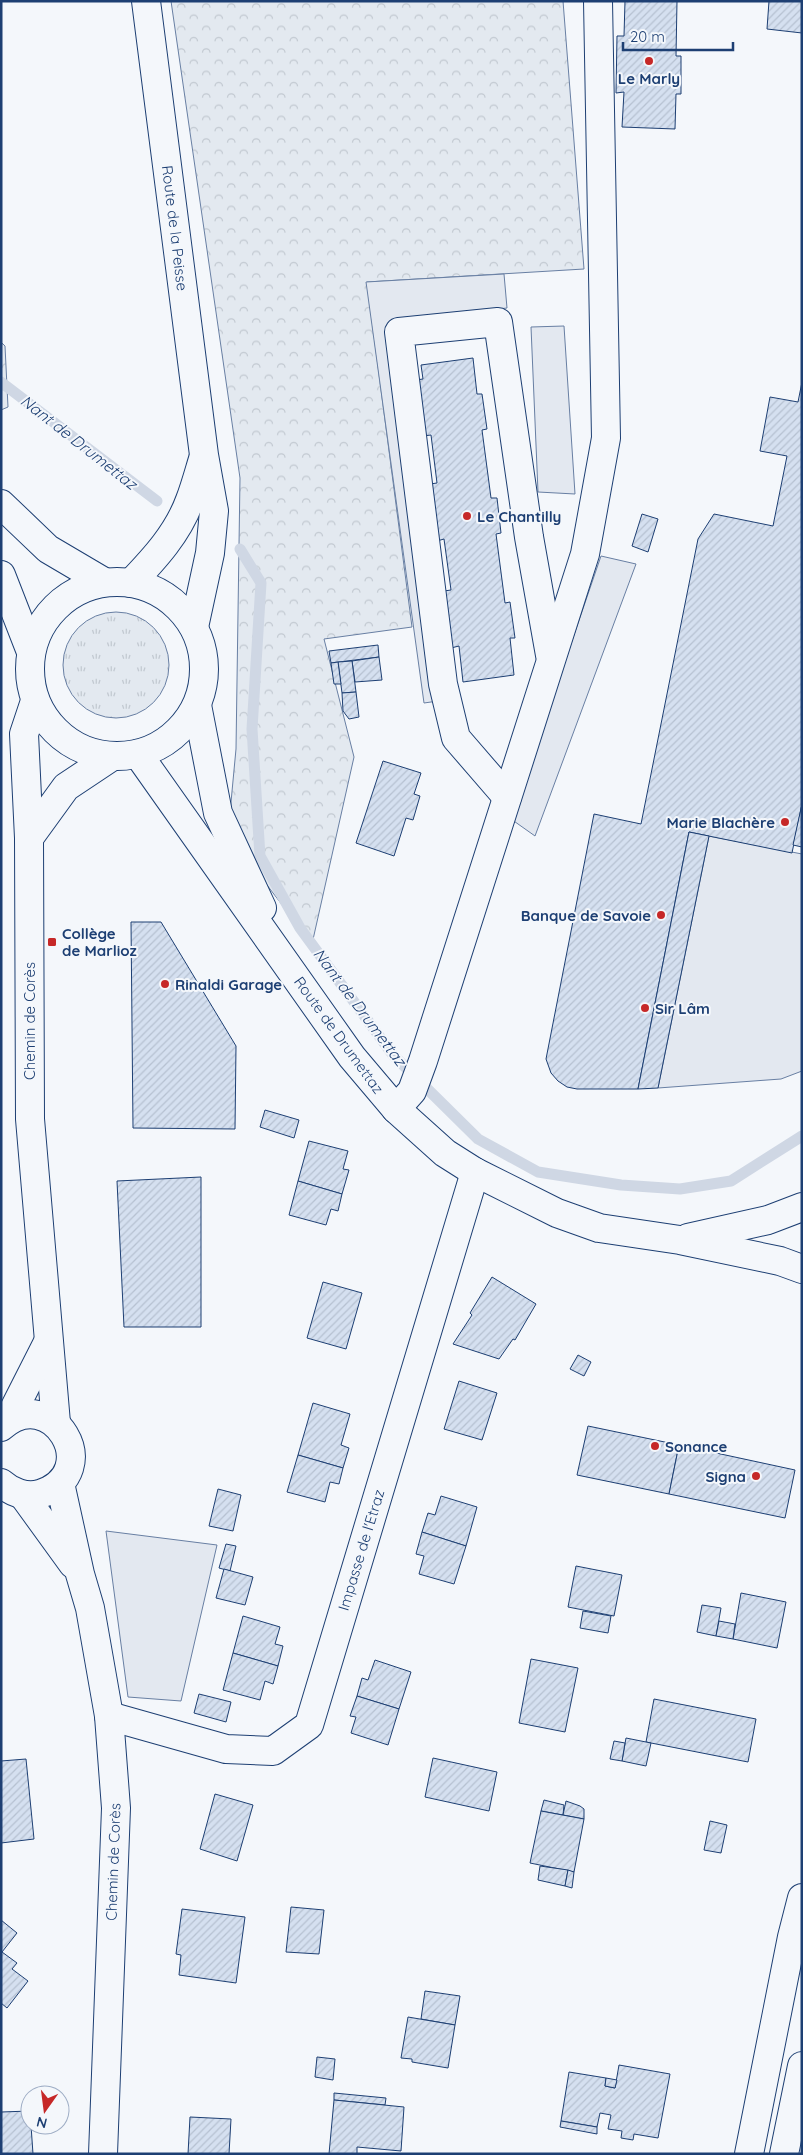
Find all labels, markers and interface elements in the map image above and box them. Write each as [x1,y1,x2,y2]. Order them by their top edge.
scale bar [623,20,733,52]
text: 20 m [630,27,665,46]
marker: Le Marly [643,55,655,67]
place label: Le Marly [618,69,680,88]
street label: Route de la Peisse [158,164,192,292]
water label: Nant de Drumettaz [17,390,142,494]
place label: Le Chantilly [477,507,561,526]
marker: Le Chantilly [461,510,473,522]
place label: Marie Blachère [666,813,775,832]
marker: Marie Blachère [779,816,791,828]
place label: Banque de Savoie [521,906,651,925]
marker: Banque de Savoie [655,909,667,921]
place label: Collège de Marlioz [62,924,137,960]
marker: Collège de Marlioz [46,936,58,948]
water label: Nant de Drumettaz [309,944,412,1071]
street label: Chemin de Corès [20,962,39,1080]
street label: Route de Drumettaz [290,973,388,1097]
place label: Rinaldi Garage [175,975,282,994]
marker: Rinaldi Garage [159,978,171,990]
place label: Sir Lâm [655,999,710,1018]
marker: Sir Lâm [639,1002,651,1014]
place label: Sonance [665,1437,727,1456]
marker: Sonance [649,1440,661,1452]
place label: Signa [706,1467,746,1486]
marker: Signa [750,1470,762,1482]
street label: Impasse de l'Etraz [334,1487,388,1613]
street label: Chemin de Corès [101,1803,125,1921]
north arrow [20,2085,70,2135]
text: N [35,2113,49,2133]

